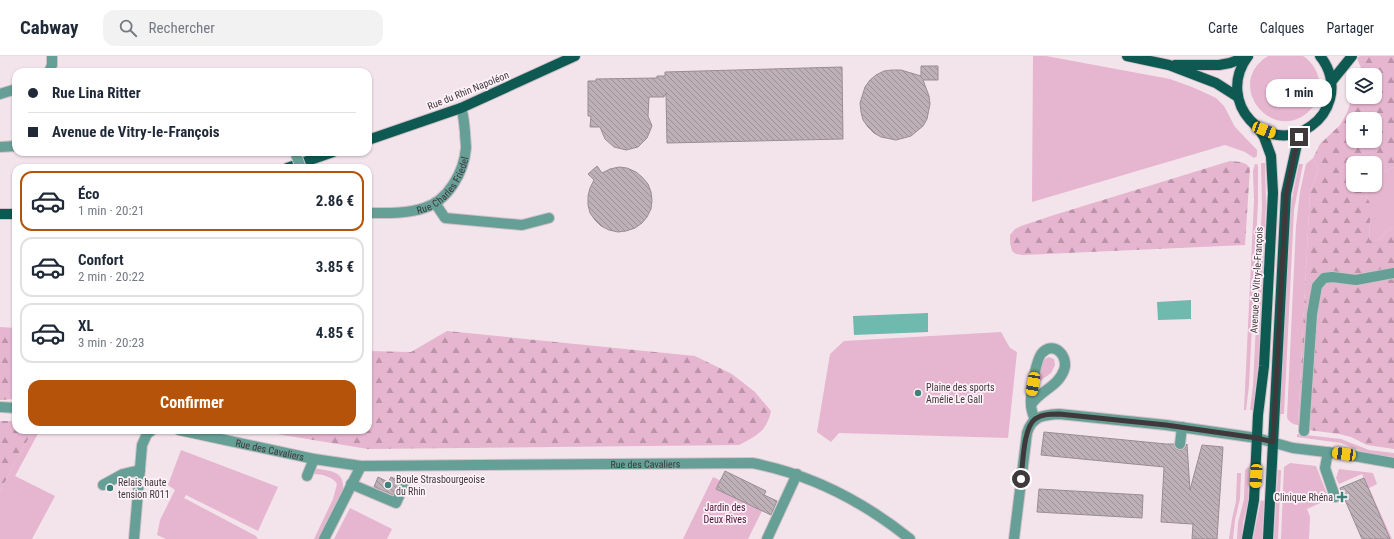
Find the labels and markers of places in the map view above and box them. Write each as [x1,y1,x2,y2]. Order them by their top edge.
place label: Plaine des sports Amélie Le Gall [926,382,995,405]
marker: Plaine des sports Amélie Le Gall [913,388,923,398]
place label: Boule Strasbourgeoise du Rhin [396,474,485,497]
place label: Relais haute tension R011 [118,477,170,500]
marker: Boule Strasbourgeoise du Rhin [383,480,393,490]
marker: Relais haute tension R011 [105,483,115,493]
marker: Clinique Rhéna [1336,491,1348,503]
place label: Clinique Rhéna [1274,492,1333,503]

